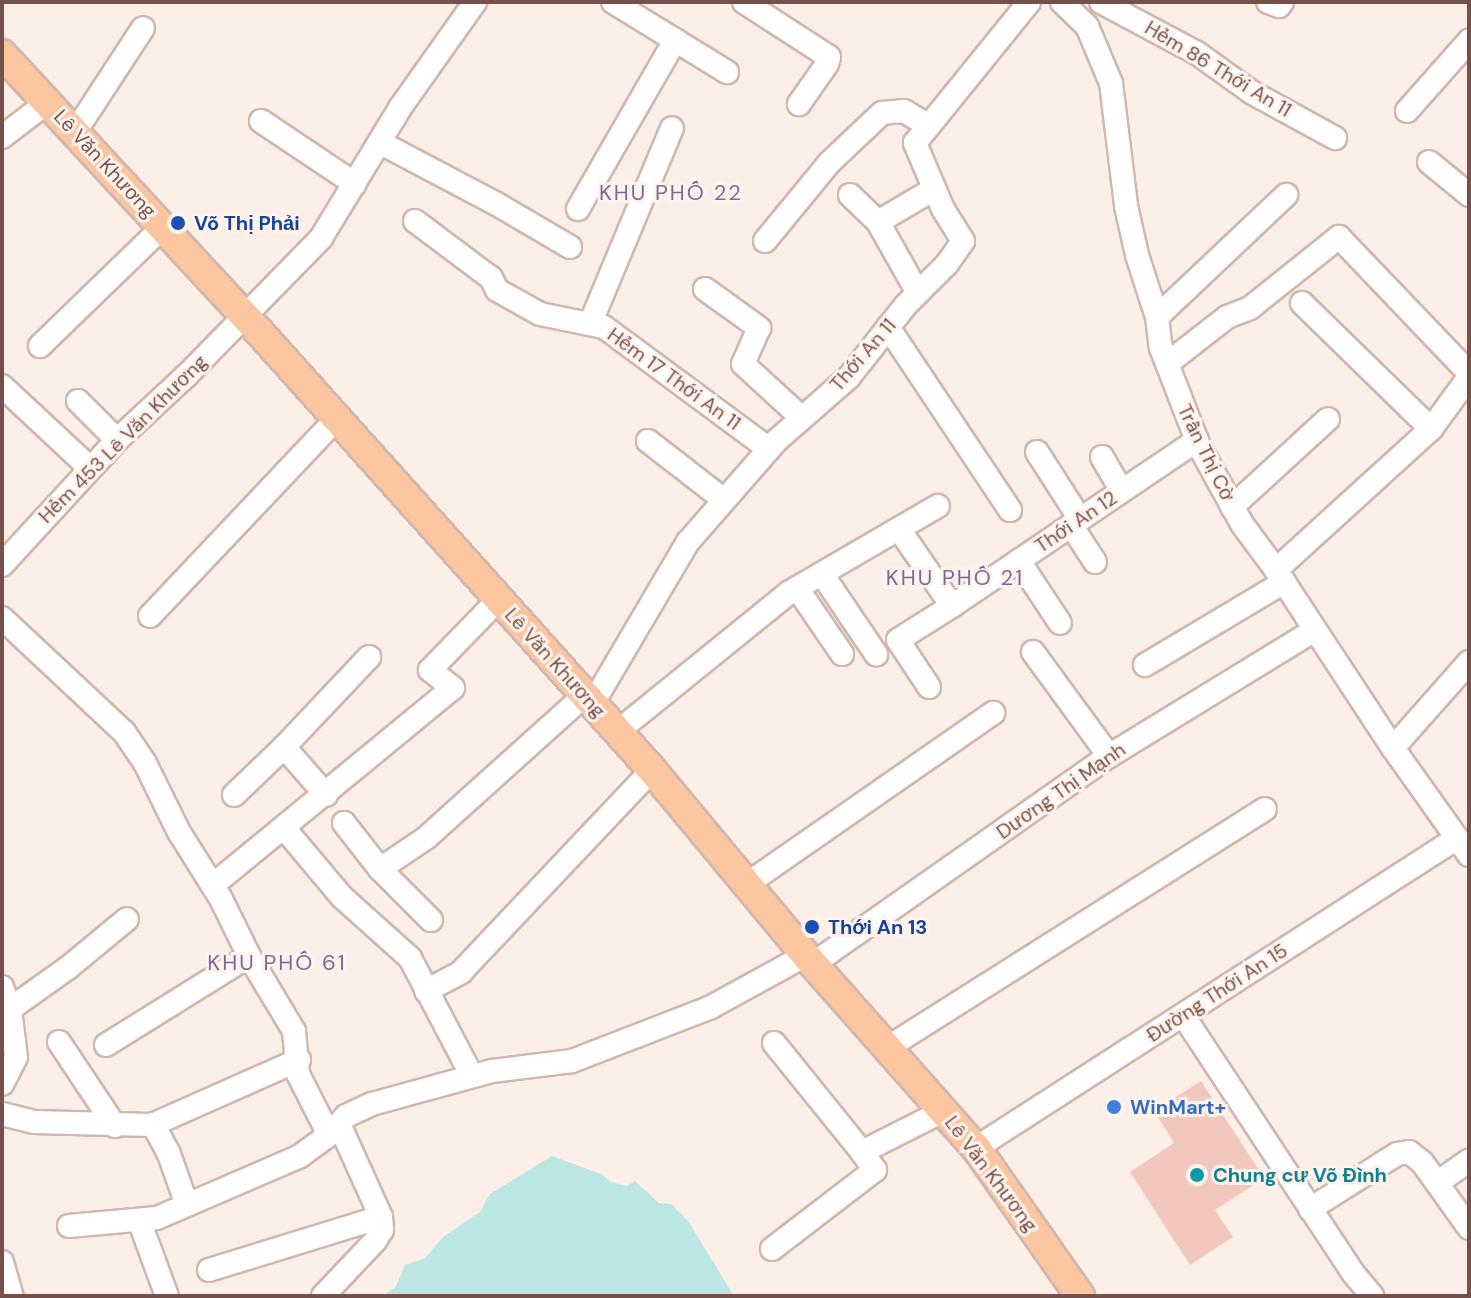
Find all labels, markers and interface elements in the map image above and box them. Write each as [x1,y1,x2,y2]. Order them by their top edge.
street label: Hẻm 86 Thới An 11 [1140,16,1296,122]
street label: Lê Văn Khương [49,105,161,223]
district label: KHU PHỐ 22 [599,180,743,206]
place label: Võ Thị Phải [194,211,300,235]
marker: Võ Thị Phải [169,214,187,232]
street label: Thới An 11 [825,314,901,396]
street label: Hẻm 17 Thới An 11 [603,323,745,435]
street label: Hẻm 453 Lê Văn Khương [34,350,212,528]
street label: Trần Thị Cờ [1172,401,1240,505]
street label: Thới An 12 [1030,486,1122,558]
district label: KHU PHỐ 21 [886,565,1024,591]
street label: Lê Văn Khương [500,603,610,723]
street label: Dương Thị Mạnh [992,738,1130,844]
place label: Thới An 13 [828,915,927,939]
marker: Thới An 13 [803,918,821,936]
street label: Đường Thới An 15 [1142,939,1292,1047]
district label: KHU PHỐ 61 [207,950,347,976]
place label: WinMart+ [1130,1095,1226,1119]
marker: WinMart+ [1105,1098,1123,1116]
street label: Lê Văn Khương [940,1111,1042,1237]
place label: Chung cư Võ Đình [1213,1163,1387,1187]
marker: Chung cư Võ Đình [1188,1166,1206,1184]

